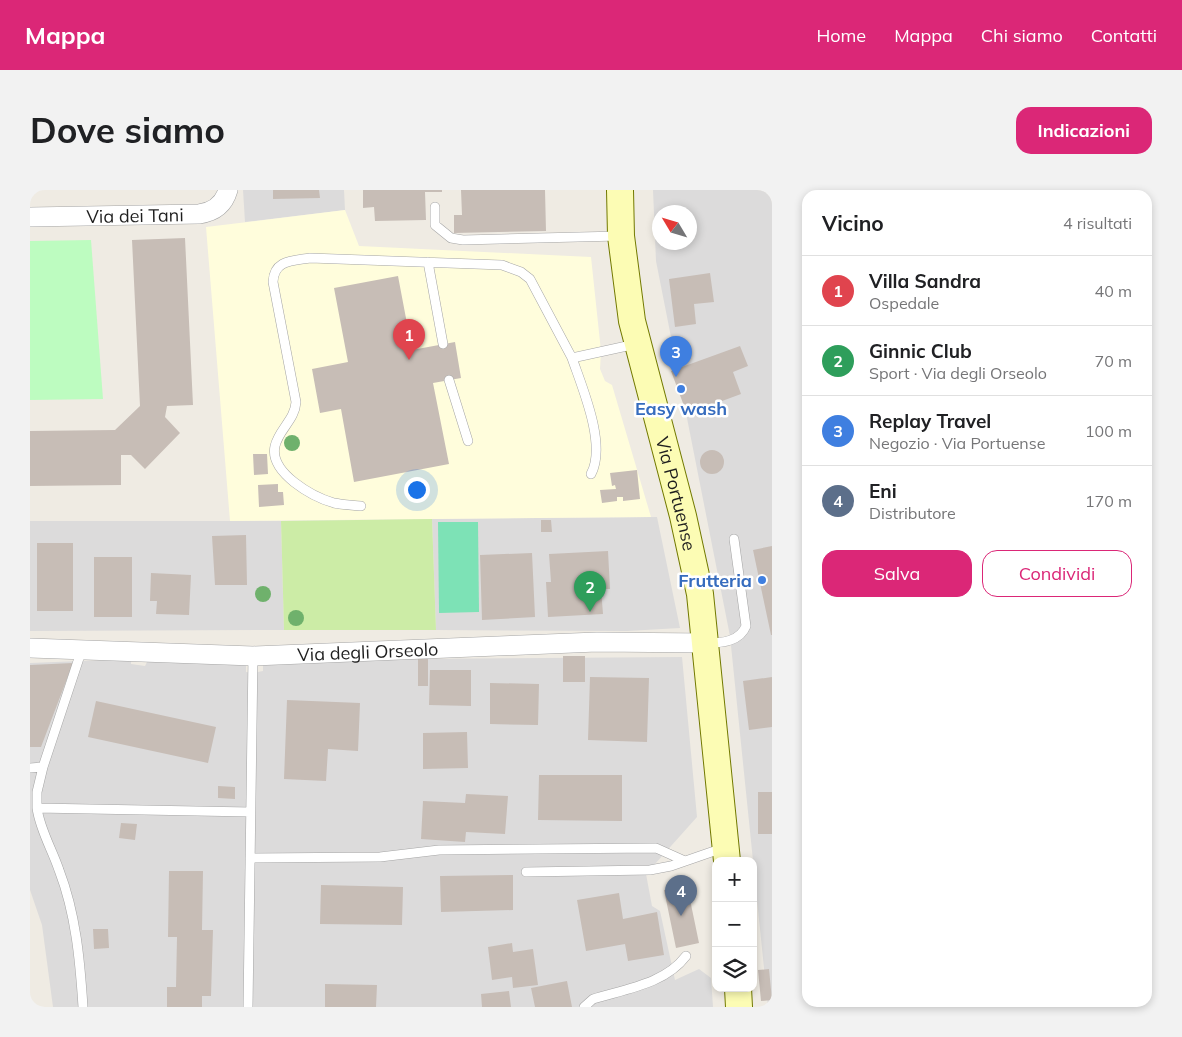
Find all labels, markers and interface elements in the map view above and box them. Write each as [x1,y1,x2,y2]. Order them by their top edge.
text: Mappa [25,20,105,50]
text: Home [816,24,866,47]
text: Mappa [894,24,953,47]
text: Chi siamo [981,24,1063,47]
text: Contatti [1091,24,1157,47]
button: Indicazioni [1016,107,1152,154]
text: Dove siamo [30,108,225,152]
street label: Via dei Tani [86,203,184,227]
north arrow [652,205,697,250]
text: Vicino [822,210,884,236]
text: 4 risultati [1063,213,1132,233]
text: Villa Sandra [869,269,981,293]
text: 1 [833,281,843,301]
text: 40 m [1095,281,1132,301]
text: Ospedale [869,293,939,313]
pin: 1 [393,319,425,360]
pin: 3 [660,336,692,377]
text: Ginnic Club [869,339,972,363]
text: 2 [833,351,843,371]
text: 70 m [1095,351,1132,371]
text: Sport · Via degli Orseolo [869,363,1047,383]
marker: Easy wash [675,383,687,395]
place label: Easy wash [635,397,727,420]
text: Replay Travel [869,409,991,433]
text: 3 [833,421,843,441]
text: 100 m [1085,421,1132,441]
text: Negozio · Via Portuense [869,433,1045,453]
street label: Via Portuense [651,434,702,553]
your location [404,477,430,503]
text: Eni [869,479,897,503]
text: 4 [833,491,843,511]
text: 170 m [1085,491,1132,511]
text: Distributore [869,503,956,523]
button: Salva [822,550,972,597]
button: Condividi [982,550,1132,597]
place label: Frutteria [678,569,752,592]
pin: 2 [574,571,606,612]
marker: Frutteria [756,574,768,586]
street label: Via degli Orseolo [297,637,439,666]
map controls [712,857,757,992]
button: + [712,857,757,902]
pin: 4 [665,875,697,916]
button: − [712,902,757,947]
button: layers [712,947,757,992]

